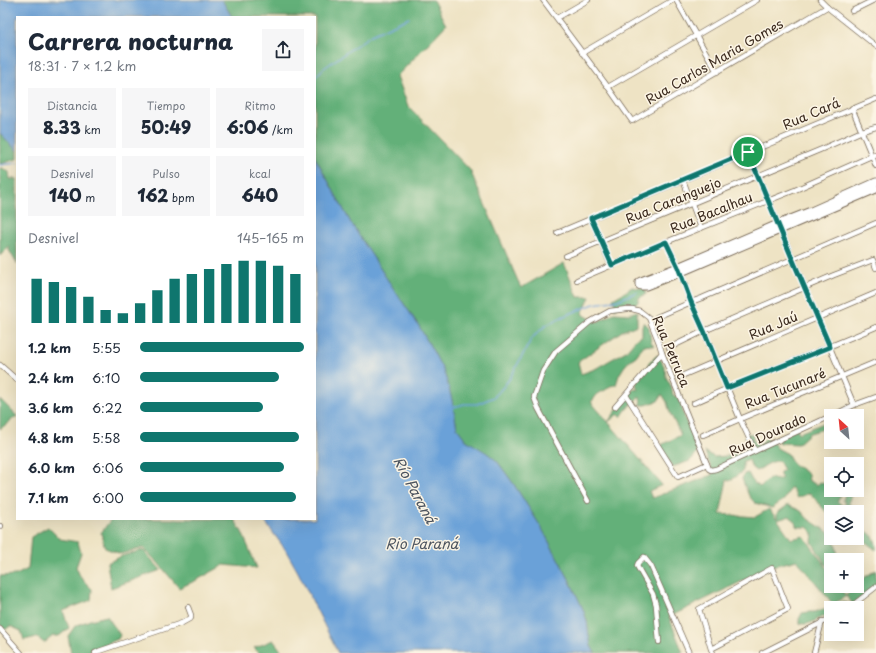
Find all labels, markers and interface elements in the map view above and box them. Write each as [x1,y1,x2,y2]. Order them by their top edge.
street label: Rua Carlos Maria Gomes [642,14,786,108]
text: Carrera nocturna [28,24,233,57]
button: share [262,29,304,71]
text: 18:31 · 7 × 1.2 km [28,56,136,75]
street label: Rua Cará [779,92,843,134]
text: Distancia [47,97,97,114]
text: Tiempo [147,97,185,114]
text: Ritmo [244,97,276,114]
text: 8.33 [43,114,81,140]
text: 50:49 [141,114,191,140]
text: 6:06 [227,114,269,140]
text: km [81,121,101,138]
text: /km [269,121,293,138]
pin [731,135,765,169]
icon: arrive [737,141,759,163]
text: Desnivel [51,165,93,182]
text: Pulso [152,165,180,182]
text: kcal [249,165,271,182]
street label: Rua Caranguejo [622,172,724,228]
text: 140 [49,182,82,208]
text: 162 [137,182,168,208]
text: 640 [242,182,278,208]
street label: Rua Bacalhau [667,187,755,237]
text: m [82,189,95,206]
text: bpm [168,189,195,206]
text: Desnivel [28,228,79,247]
text: 145–165 m [237,228,304,247]
street label: Rua Jaú [746,306,800,344]
street label: Rua Petruca [648,312,696,391]
text: 1.2 km [28,338,71,357]
text: 5:55 [92,338,121,357]
street label: Rua Tucunaré [742,363,828,413]
text: 2.4 km [28,368,74,387]
text: 6:10 [92,368,120,387]
text: 3.6 km [28,398,73,417]
text: 6:22 [92,398,122,417]
street label: Rua Dourado [725,408,809,460]
north arrow [824,409,864,449]
map controls [824,409,864,641]
text: 4.8 km [28,428,74,447]
text: 5:58 [92,428,121,447]
water label: Río Paraná [389,453,442,528]
button: locate [824,457,864,497]
text: 6.0 km [28,458,75,477]
text: 6:06 [92,458,123,477]
text: 7.1 km [28,488,69,507]
text: 6:00 [92,488,124,507]
button: layers [824,505,864,545]
water label: Rio Paraná [386,533,460,554]
button: + [824,553,864,593]
button: − [824,601,864,641]

